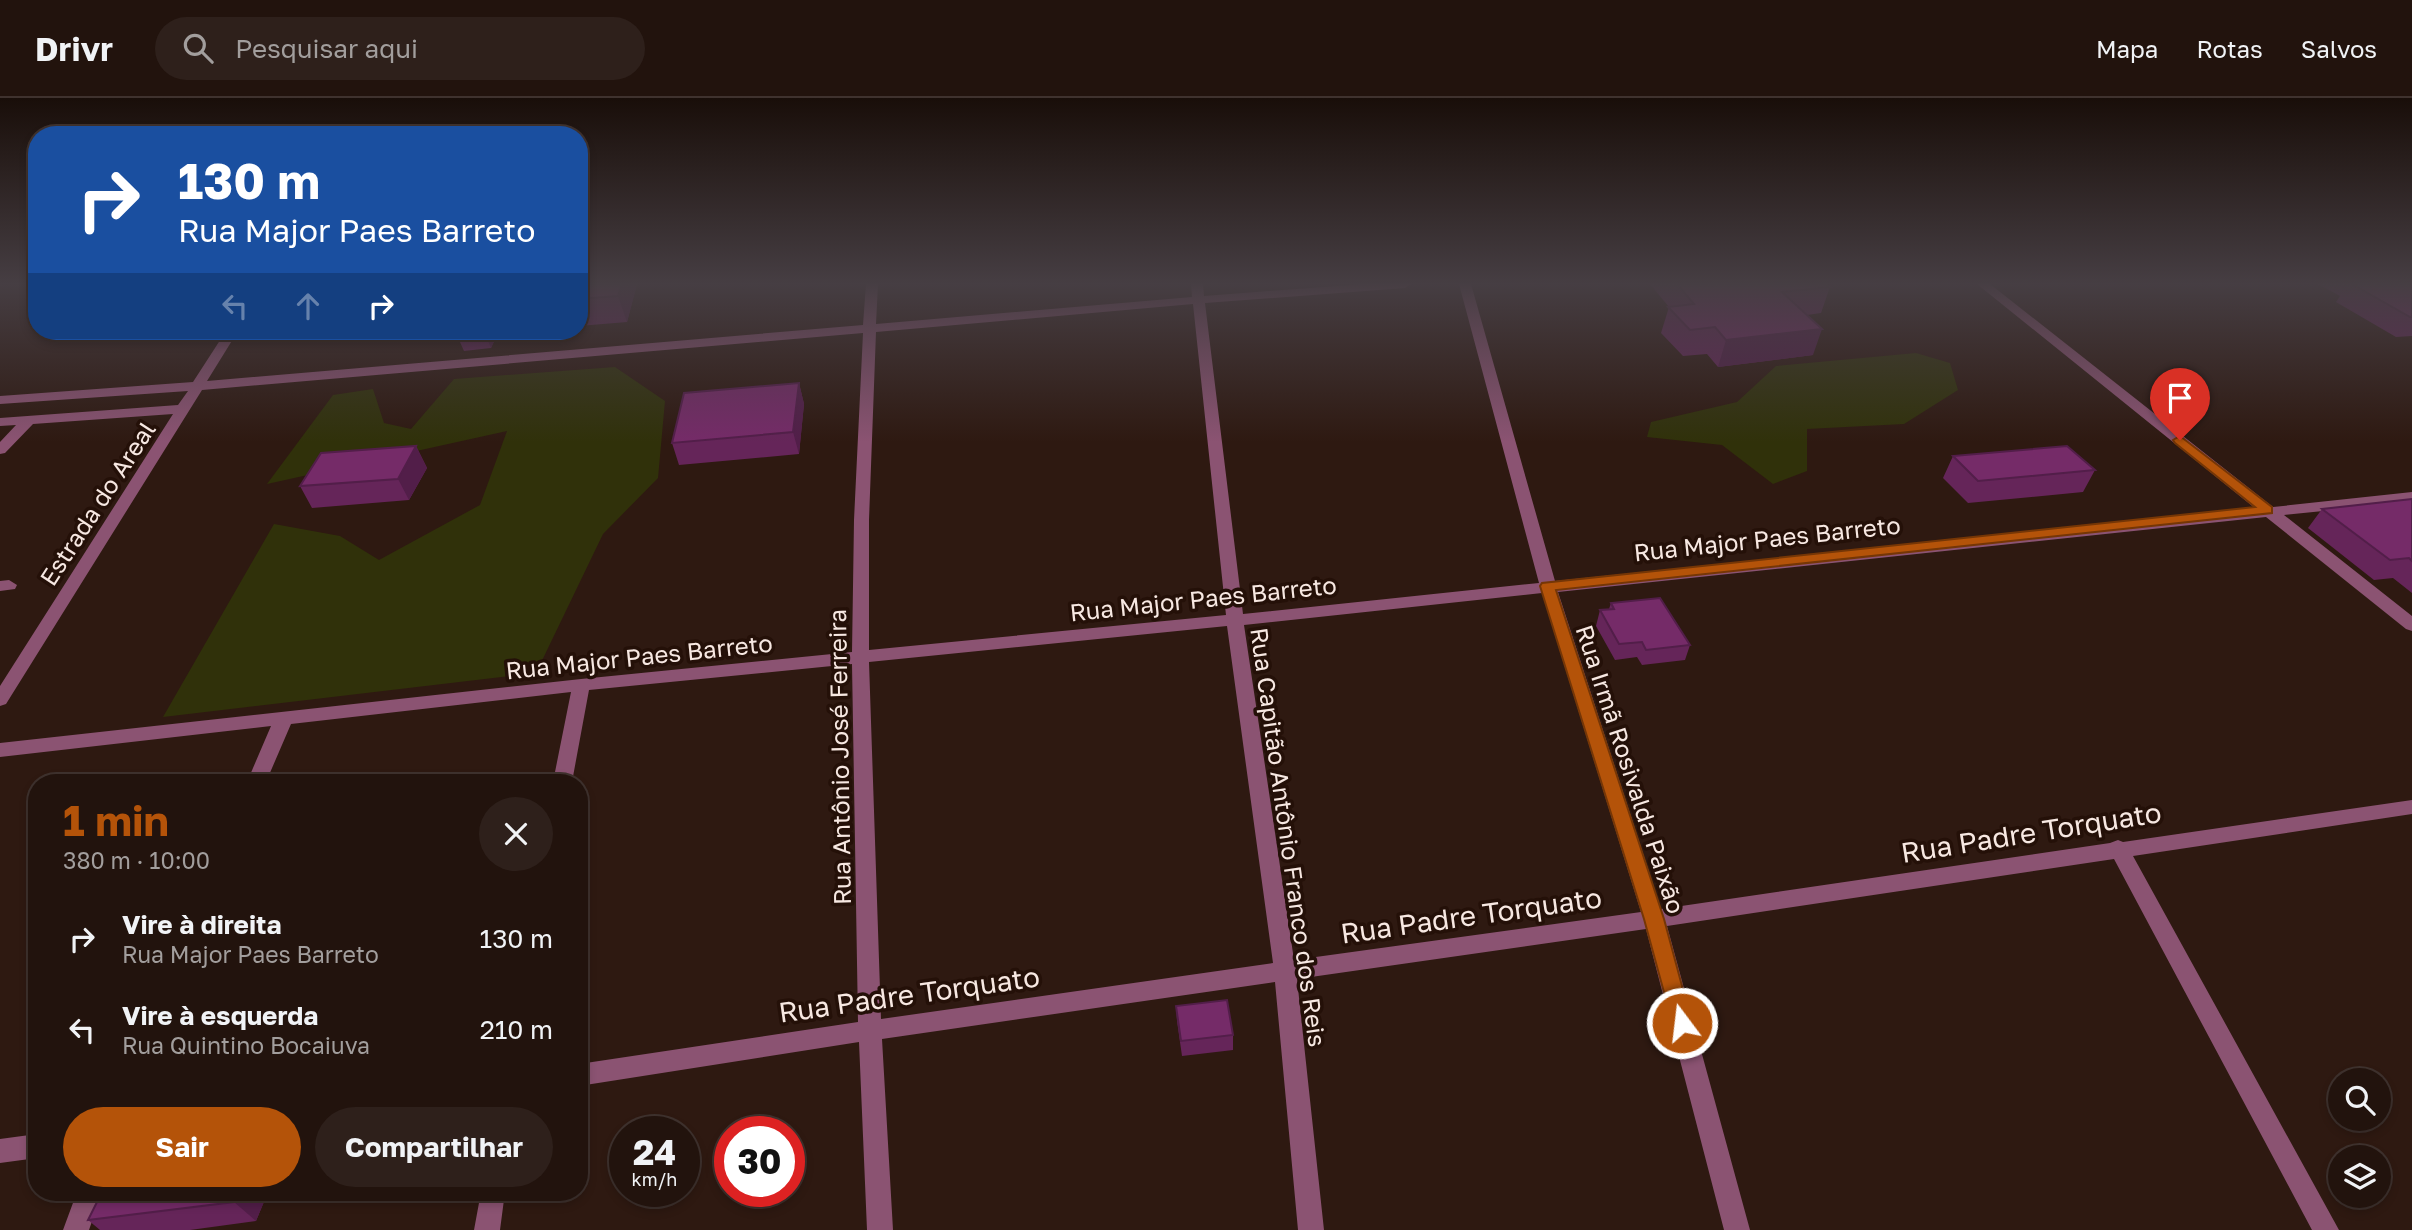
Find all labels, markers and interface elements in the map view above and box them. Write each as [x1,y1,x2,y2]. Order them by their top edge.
search box [155,17,645,80]
text: Drivr [35,29,113,68]
icon: search [179,29,217,67]
text: Pesquisar aqui [235,33,418,64]
text: Mapa [2096,34,2158,63]
text: Rotas [2196,34,2263,63]
text: Salvos [2301,34,2377,63]
text: 130 m [178,151,320,210]
icon: right [63,154,154,245]
text: Rua Major Paes Barreto [178,211,535,249]
icon: left [216,287,254,325]
icon: ahead [289,287,327,325]
icon: right [362,287,400,325]
pin [2150,368,2210,440]
icon: arrive [2161,379,2199,417]
street label: Estrada do Areal [33,416,161,590]
street label: Rua Major Paes Barreto [1632,510,1902,566]
street label: Rua Major Paes Barreto [1068,570,1338,626]
street label: Rua Antônio José Ferreira [822,609,856,905]
street label: Rua Irmã Rosivalda Paixão [1571,621,1691,917]
street label: Rua Capitão Antônio Franco dos Reis [1245,626,1333,1048]
street label: Rua Major Paes Barreto [504,628,774,684]
text: 1 min [63,795,169,845]
street label: Rua Padre Torquato [1898,795,2164,869]
button: close [479,797,553,871]
text: 380 m · 10:00 [63,846,210,874]
street label: Rua Padre Torquato [1338,880,1604,950]
text: Vire à direita [122,909,282,940]
icon: right [63,920,101,958]
text: 130 m [480,923,553,954]
text: Rua Major Paes Barreto [122,940,379,968]
street label: Rua Padre Torquato [776,959,1042,1029]
position arrow [1645,986,1719,1060]
text: Vire à esquerda [122,1000,318,1031]
icon: left [63,1011,101,1049]
text: 210 m [480,1014,553,1045]
text: Rua Quintino Bocaiuva [122,1031,370,1059]
map controls [2328,1068,2391,1208]
button: search [2328,1068,2391,1131]
button: Sair [63,1107,301,1187]
button: Compartilhar [315,1107,553,1187]
speed limit sign: 30 [714,1116,805,1207]
text: 24 [633,1131,676,1173]
button: layers [2328,1145,2391,1208]
text: km/h [632,1168,677,1190]

